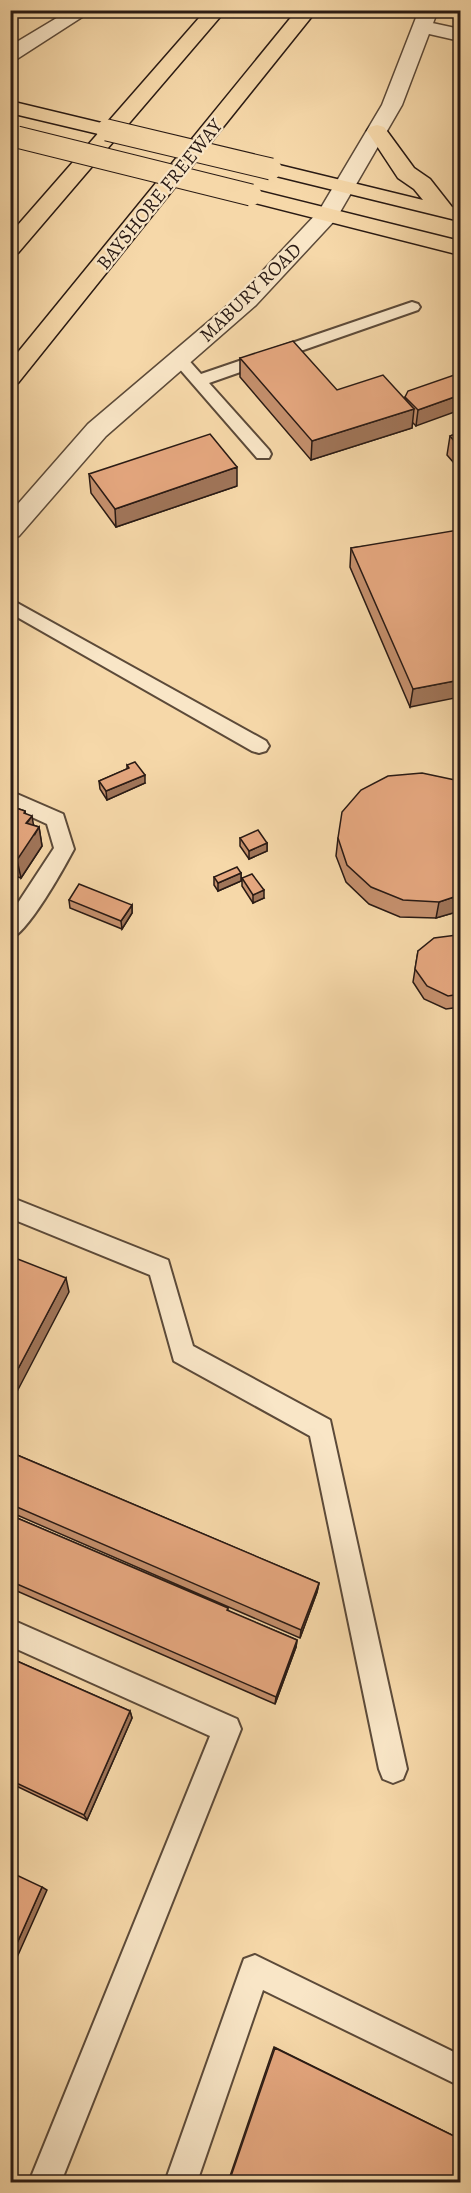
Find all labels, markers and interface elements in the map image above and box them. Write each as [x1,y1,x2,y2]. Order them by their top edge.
street label: BAYSHORE FREEWAY [90,112,229,275]
street label: MABURY ROAD [193,237,307,348]

